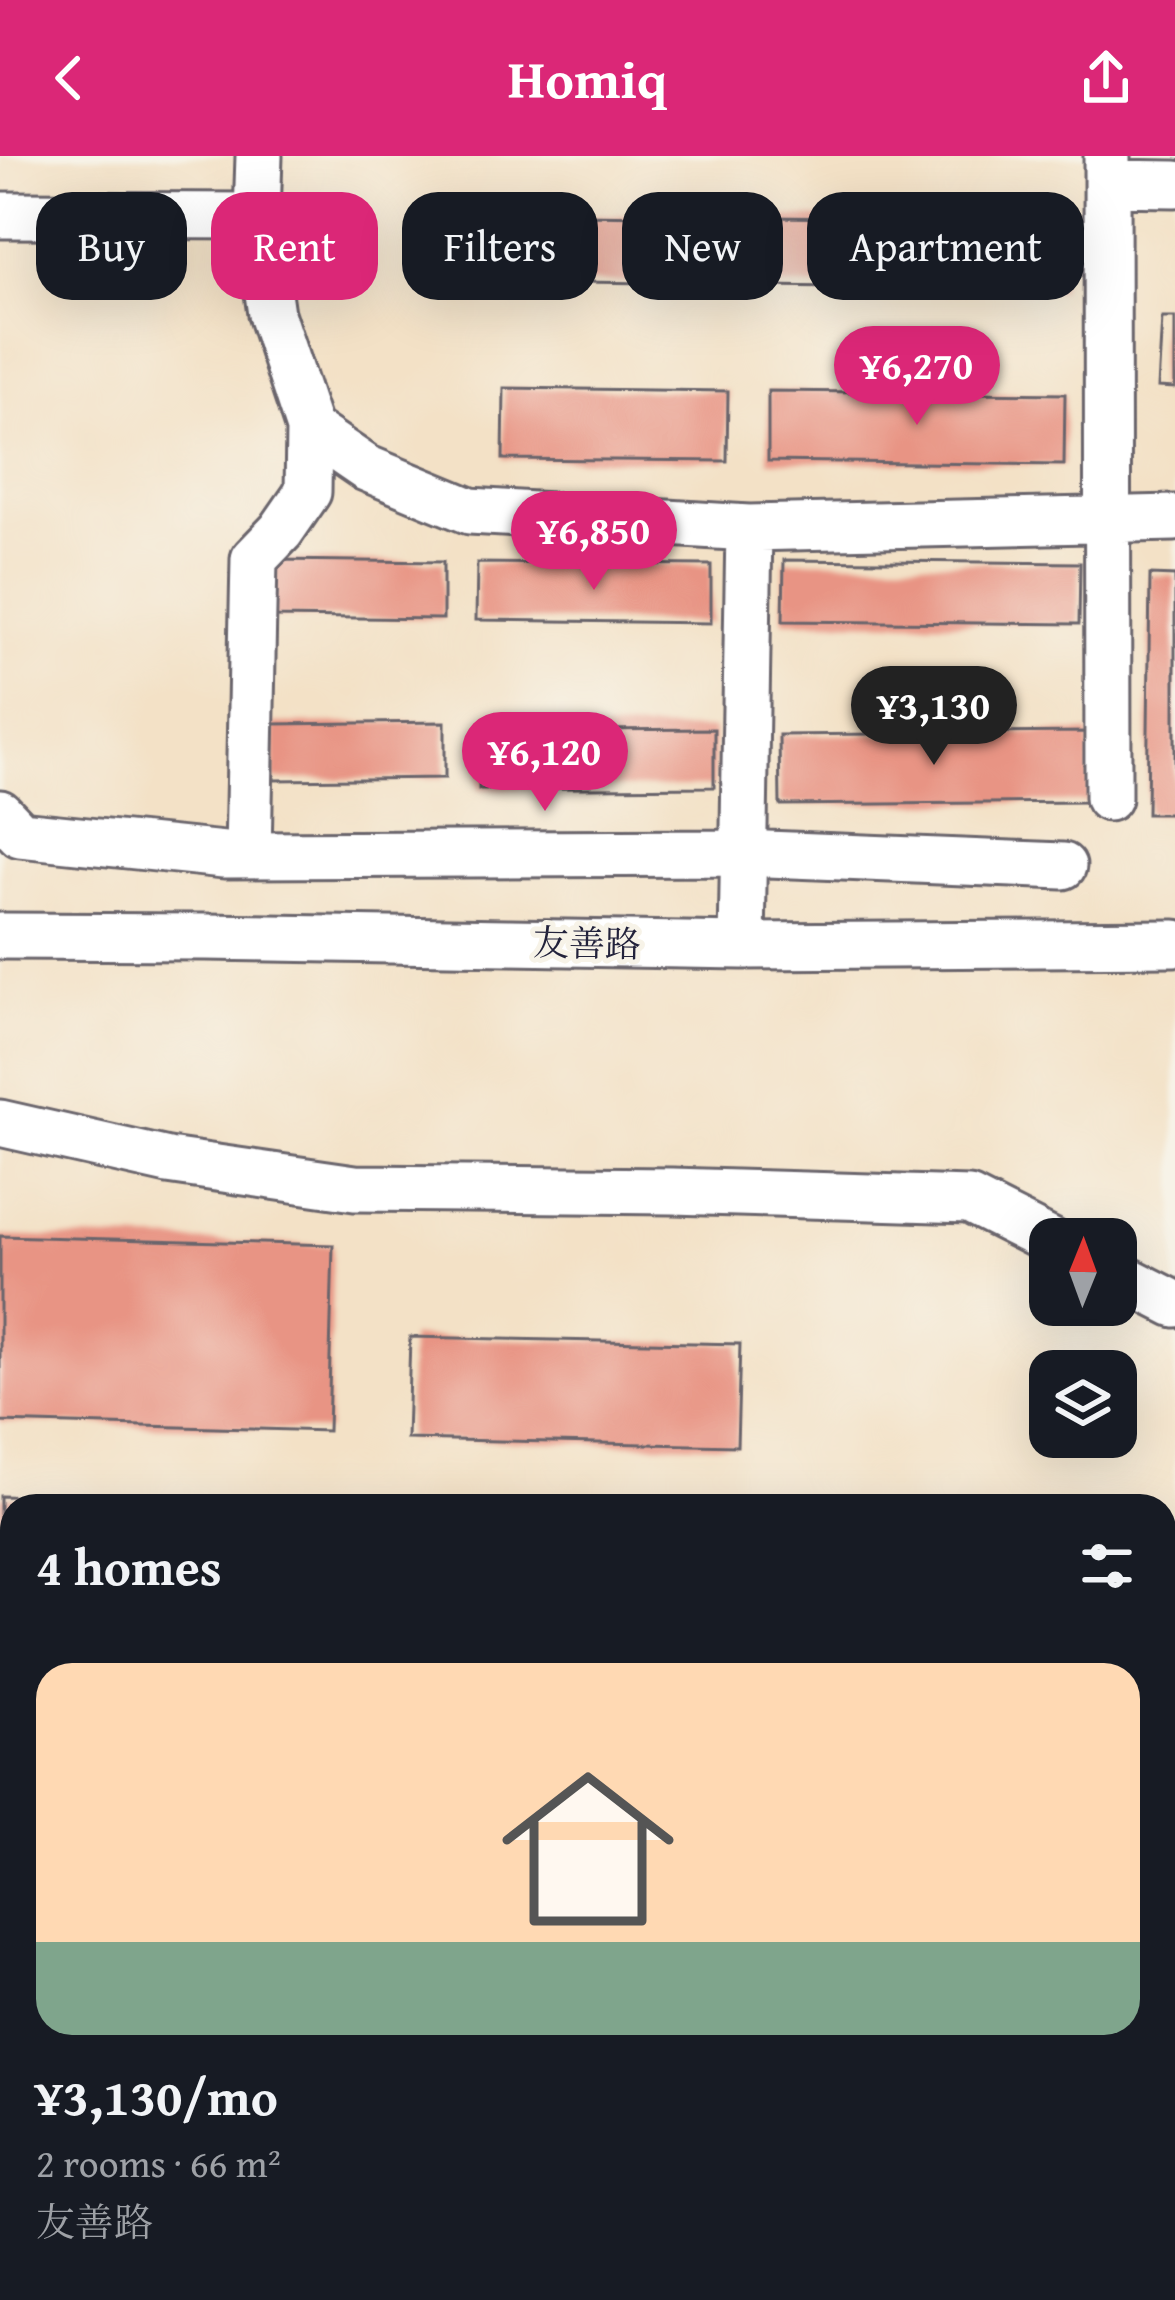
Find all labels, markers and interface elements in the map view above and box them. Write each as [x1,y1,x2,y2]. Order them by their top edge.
text: Homiq [508,39,667,118]
icon: back [36,45,102,111]
icon: share [1073,45,1139,111]
chip: Buy [36,192,187,300]
chip: Rent [211,192,378,300]
chip: Filters [402,192,598,300]
chip: New [622,192,783,300]
chip: Apartment [807,192,1084,300]
pin: ¥6,270 [819,326,1015,428]
text: ¥6,270 [861,336,973,393]
pin: ¥6,850 [496,491,692,593]
text: ¥6,850 [538,501,650,558]
pin: ¥3,130 [836,666,1032,768]
text: ¥3,130 [878,676,990,733]
pin: ¥6,120 [447,712,643,814]
text: ¥6,120 [489,722,601,779]
street label: 友善路 [533,915,641,970]
north arrow [1029,1218,1137,1326]
map controls [1029,1218,1137,1458]
button: layers [1029,1350,1137,1458]
text: 4 homes [36,1529,222,1604]
icon: filters [1074,1533,1140,1599]
icon: home [480,1741,696,1957]
text: ¥3,130/mo [36,2059,278,2134]
text: 2 rooms · 66 m² [36,2134,281,2191]
text: 友善路 [36,2193,153,2250]

